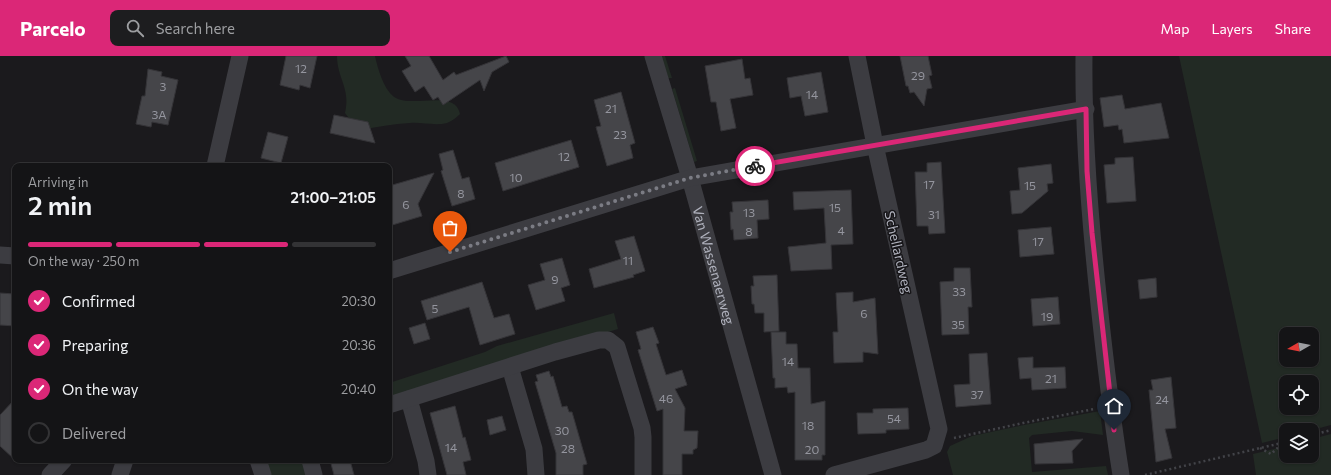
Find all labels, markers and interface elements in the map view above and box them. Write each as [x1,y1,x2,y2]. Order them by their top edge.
search box [110,10,390,46]
text: Parcelo [20,17,86,40]
icon: search [124,17,146,39]
text: Search here [156,19,235,37]
text: Map [1161,20,1189,37]
text: Layers [1211,20,1253,37]
text: Share [1275,20,1311,37]
house number: 12 [295,61,307,75]
house number: 29 [911,68,925,82]
house number: 3 [160,79,167,93]
house number: 14 [806,87,818,101]
house number: 21 [605,101,617,115]
house number: 3A [152,107,166,121]
house number: 23 [613,127,627,141]
courier [735,146,775,186]
house number: 12 [558,149,570,163]
icon: bike [744,155,766,177]
house number: 10 [510,170,523,184]
text: Arriving in [28,174,88,190]
house number: 17 [923,177,935,191]
house number: 15 [1024,178,1036,192]
house number: 8 [457,186,465,200]
text: 21:00–21:05 [291,188,376,206]
text: 2 min [28,189,92,220]
house number: 6 [402,197,410,211]
house number: 15 [829,200,841,214]
street label: Van Wassenaerweg [690,204,739,327]
house number: 13 [743,205,755,219]
house number: 31 [928,207,940,221]
street label: Schellardweg [881,209,917,295]
pin [433,211,467,252]
icon: bag [439,217,461,239]
house number: 4 [837,223,845,237]
house number: 8 [745,224,753,238]
house number: 17 [1032,234,1044,248]
text: On the way · 250 m [28,253,139,269]
house number: 11 [623,253,633,267]
house number: 9 [551,272,559,286]
house number: 33 [952,284,966,298]
icon: check [28,290,50,312]
text: Confirmed [62,292,135,310]
text: 20:30 [341,293,376,309]
house number: 5 [432,301,439,315]
house number: 6 [860,306,868,320]
house number: 19 [1041,309,1053,323]
house number: 35 [951,317,965,331]
north arrow [1279,327,1319,367]
map controls [1279,327,1319,463]
icon: check [28,334,50,356]
text: Preparing [62,336,128,354]
text: 20:36 [342,337,376,353]
house number: 14 [782,354,794,368]
house number: 21 [1045,371,1057,385]
button: locate [1279,375,1319,415]
icon: check [28,378,50,400]
text: On the way [62,380,139,398]
text: 20:40 [341,381,376,397]
house number: 37 [970,387,984,401]
pin [1097,389,1131,430]
house number: 46 [659,391,673,405]
house number: 24 [1155,392,1169,406]
icon: home [1103,395,1125,417]
house number: 54 [887,411,901,425]
house number: 18 [802,418,814,432]
house number: 30 [555,423,570,437]
button: layers [1279,423,1319,463]
text: Delivered [62,424,126,442]
house number: 14 [445,440,457,454]
house number: 28 [561,441,575,455]
house number: 20 [805,442,819,456]

